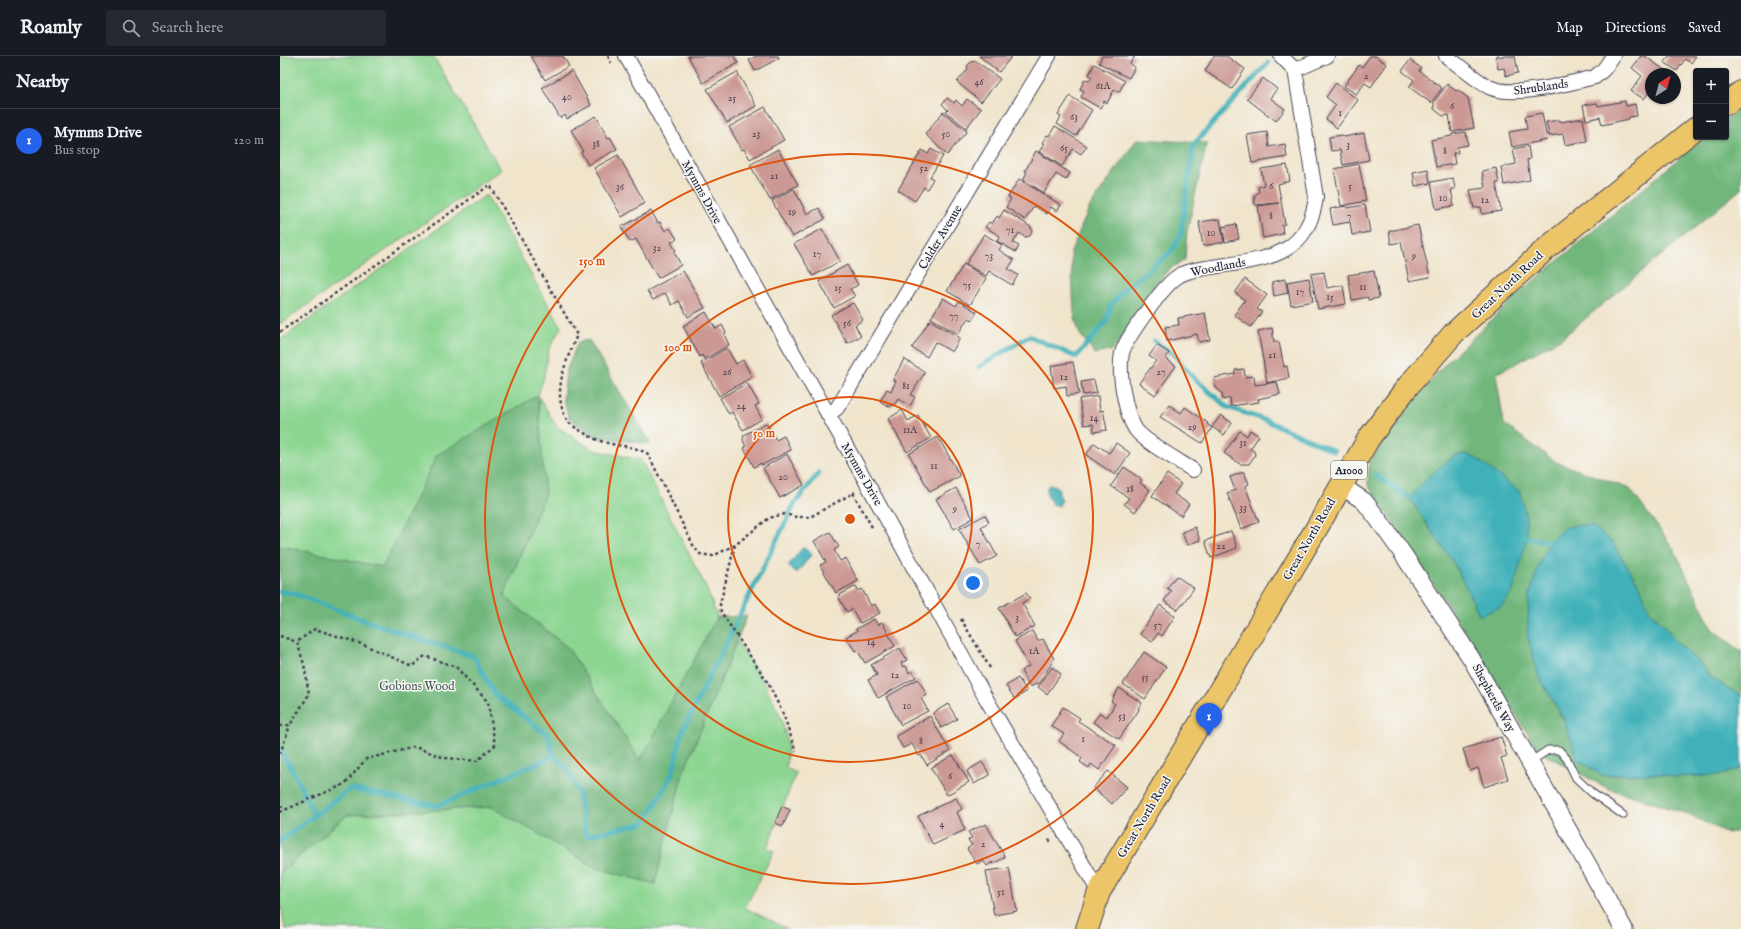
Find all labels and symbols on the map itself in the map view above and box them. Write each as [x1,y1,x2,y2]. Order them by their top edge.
north arrow [1645,68,1681,104]
house number: 2 [1364,70,1369,83]
house number: 46 [974,76,984,89]
street label: Shrublands [1513,76,1569,99]
house number: 61A [1096,80,1111,93]
house number: 40 [562,91,572,104]
house number: 25 [728,92,737,105]
house number: 6 [1450,100,1455,113]
house number: 1 [1338,107,1342,120]
house number: 63 [1070,111,1078,124]
house number: 23 [752,128,760,141]
house number: 50 [942,128,950,141]
house number: 38 [592,138,600,151]
house number: 3 [1346,139,1350,152]
house number: 65 [1060,142,1068,155]
house number: 8 [1443,145,1447,158]
street label: Mymms Drive [678,158,725,227]
house number: 52 [920,162,928,175]
house number: 21 [770,170,778,183]
house number: 6 [1269,180,1274,193]
house number: 5 [1348,180,1352,193]
house number: 36 [616,181,625,194]
house number: 10 [1439,192,1447,205]
house number: 12 [1481,194,1490,207]
street label: Calder Avenue [915,202,966,272]
house number: 19 [788,206,796,219]
house number: 8 [1269,210,1273,223]
house number: 7 [1347,210,1352,223]
house number: 71 [1006,224,1014,237]
house number: 10 [1207,227,1215,240]
house number: 32 [653,242,662,255]
house number: 17 [813,248,822,261]
street label: Great North Road [1468,248,1547,322]
house number: 73 [985,250,993,263]
house number: 9 [1411,250,1416,263]
text: 150 m [579,254,606,269]
street label: Woodlands [1189,255,1247,280]
house number: 75 [963,279,972,292]
house number: 11 [1359,281,1367,294]
house number: 15 [834,282,842,295]
house number: 17 [1296,286,1305,299]
house number: 15 [1326,291,1334,304]
house number: 77 [949,310,959,323]
house number: 56 [843,317,852,330]
text: 100 m [664,340,693,355]
house number: 21 [1268,349,1276,362]
house number: 26 [723,366,732,379]
house number: 27 [1156,366,1166,379]
house number: 12 [1060,371,1069,384]
house number: 81 [902,380,910,393]
house number: 24 [736,400,746,413]
house number: 14 [1090,412,1098,425]
house number: 29 [1187,421,1197,434]
house number: 11A [903,424,917,437]
text: 50 m [753,426,776,441]
house number: 31 [1239,437,1247,450]
street label: Mymms Drive [838,440,886,509]
house number: 11 [930,460,938,473]
road number: A1000 [1331,461,1367,479]
house number: 20 [778,471,788,484]
house number: 18 [1126,483,1134,496]
street label: Great North Road [1280,495,1339,583]
house number: 33 [1239,502,1247,515]
house number: 9 [952,503,957,516]
centre of rings [843,512,857,526]
house number: 7 [976,538,981,551]
house number: 22 [1216,540,1226,553]
your location [963,573,983,593]
house number: 3 [1015,612,1019,625]
house number: 57 [1154,619,1162,632]
house number: 14 [867,636,875,649]
house number: 1A [1029,645,1039,658]
street label: Shepherds Way [1468,662,1518,736]
house number: 12 [891,669,900,682]
house number: 55 [1141,671,1149,684]
park label: Gobions Wood [379,679,455,694]
house number: 10 [903,700,911,713]
pin: 1 [1196,703,1222,736]
house number: 53 [1118,710,1126,723]
house number: 1 [1081,733,1085,746]
house number: 8 [919,735,923,748]
house number: 6 [948,770,953,783]
street label: Great North Road [1114,773,1175,861]
house number: 4 [940,818,945,831]
house number: 2 [981,838,986,851]
house number: 51 [997,886,1005,899]

